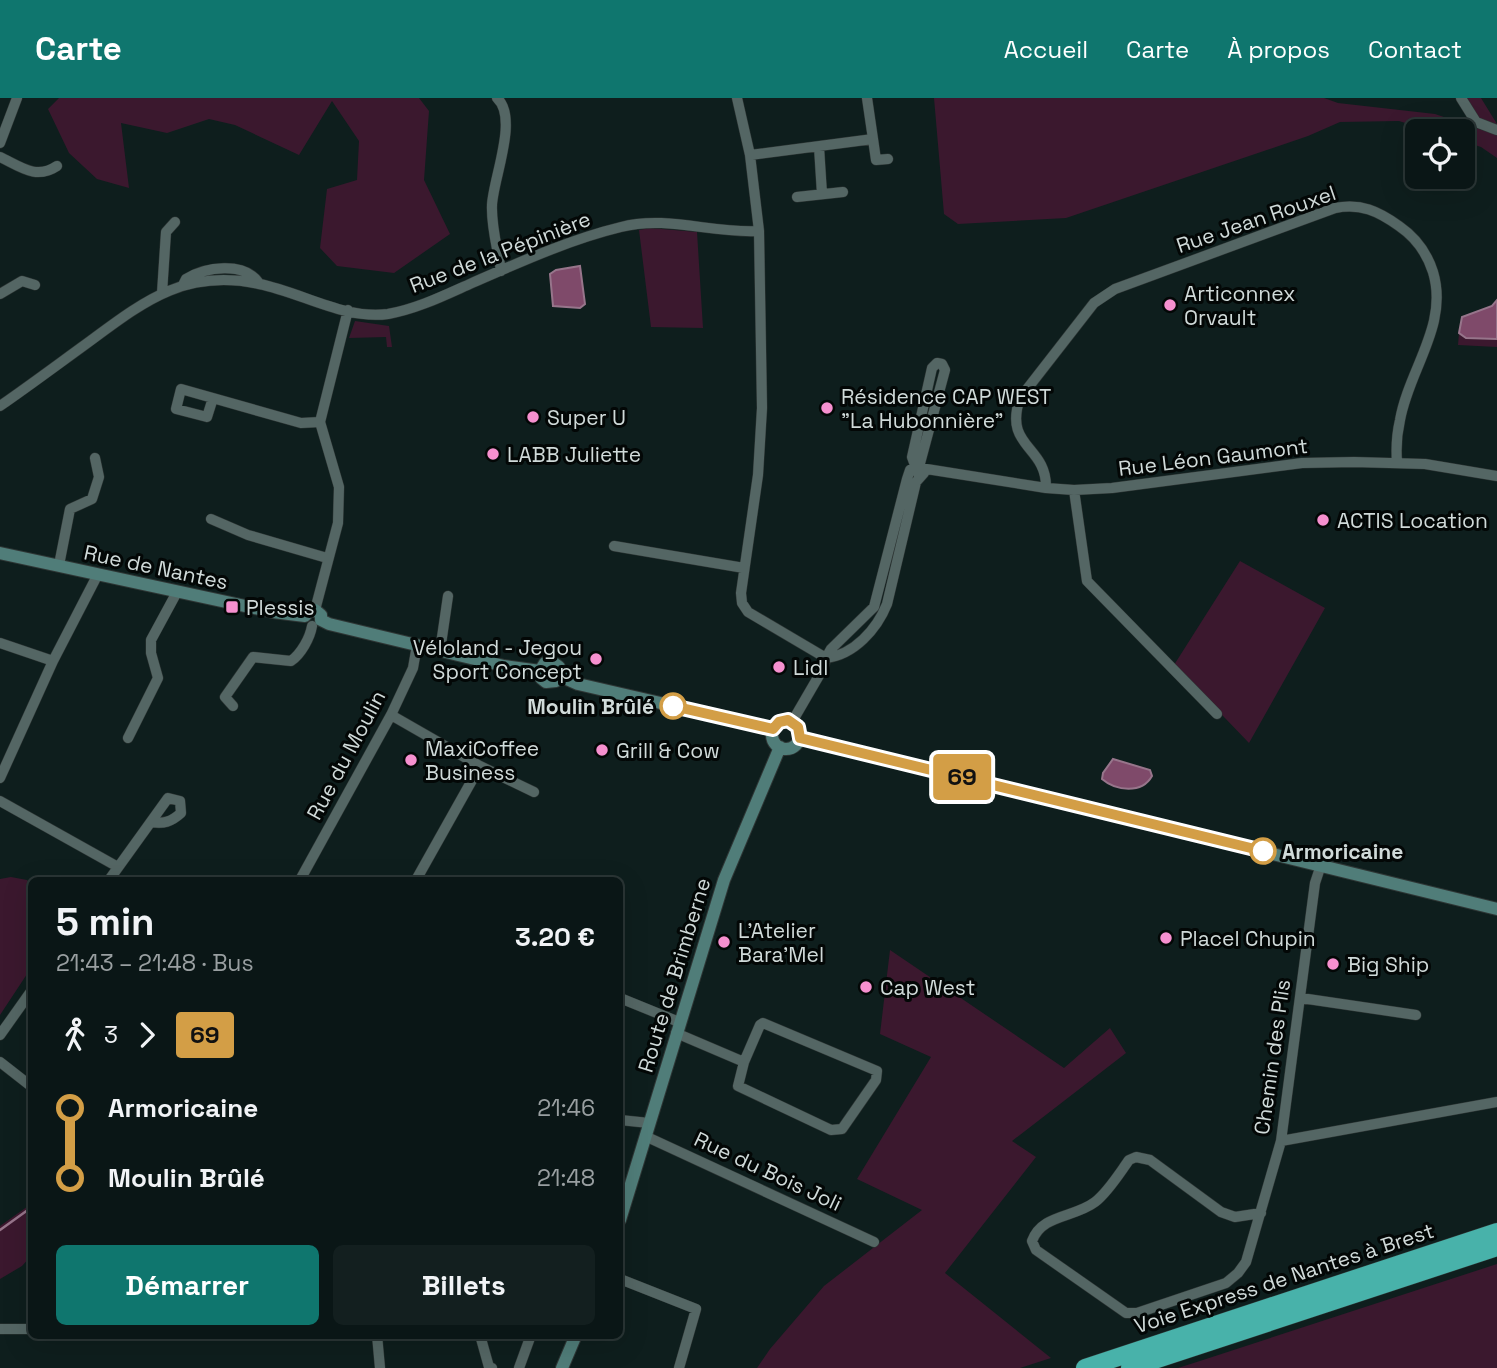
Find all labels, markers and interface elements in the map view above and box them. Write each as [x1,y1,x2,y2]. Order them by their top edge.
text: Carte [35,28,122,70]
text: Accueil [1004,34,1088,65]
text: Carte [1126,34,1189,65]
text: À propos [1227,34,1330,65]
text: Contact [1368,34,1462,65]
map controls [1405,119,1475,189]
button: locate [1405,119,1475,189]
street label: Rue Jean Rouxel [1173,179,1339,259]
street label: Rue de la Pépinière [406,205,594,299]
place label: Articonnex Orvault [1184,280,1295,331]
marker: Articonnex Orvault [1162,297,1178,313]
place label: Résidence CAP WEST "La Hubonnière" [841,383,1051,434]
marker: Résidence CAP WEST "La Hubonnière" [819,400,835,416]
place label: Super U [547,404,626,431]
marker: Super U [525,409,541,425]
street label: Rue Léon Gaumont [1117,432,1309,482]
place label: LABB Juliette [507,441,641,468]
marker: LABB Juliette [485,446,501,462]
place label: ACTIS Location [1337,507,1488,534]
marker: ACTIS Location [1315,512,1331,528]
street label: Rue de Nantes [81,539,231,595]
place label: Plessis [246,594,315,621]
marker: Plessis [224,599,240,615]
place label: Véloland - Jegou Sport Concept [413,634,582,685]
marker: Véloland - Jegou Sport Concept [588,651,604,667]
place label: Lidl [793,654,828,681]
marker: Lidl [771,659,787,675]
street label: Rue du Moulin [301,686,391,824]
place label: Moulin Brûlé [527,693,654,720]
marker: Moulin Brûlé [660,693,686,719]
place label: MaxiCoffee Business [425,735,539,786]
place label: Grill & Cow [616,737,720,764]
marker: Grill & Cow [594,742,610,758]
marker: MaxiCoffee Business [403,752,419,768]
line badge: 69 [930,754,993,800]
text: 69 [947,761,977,792]
marker: Armoricaine [1250,838,1276,864]
place label: Armoricaine [1282,838,1403,865]
street label: Route de Brimberne [632,875,716,1075]
text: 5 min [56,898,154,946]
place label: L'Atelier Bara'Mel [738,917,824,968]
text: 3.20 € [515,920,595,954]
place label: Placel Chupin [1180,925,1316,952]
marker: Placel Chupin [1158,930,1174,946]
marker: L'Atelier Bara'Mel [716,934,732,950]
text: 21:43 – 21:48 · Bus [56,948,254,978]
place label: Big Ship [1347,951,1429,978]
marker: Big Ship [1325,956,1341,972]
place label: Cap West [880,974,975,1001]
street label: Chemin des Plis [1248,978,1296,1136]
marker: Cap West [858,979,874,995]
icon: walk [56,1016,94,1054]
icon: forward [128,1016,166,1054]
text: 69 [190,1019,220,1050]
text: 3 [104,1020,118,1050]
text: Armoricaine [108,1091,258,1125]
text: 21:46 [537,1093,595,1123]
street label: Rue du Bois Joli [690,1125,846,1217]
text: Moulin Brûlé [108,1161,265,1195]
text: 21:48 [537,1163,595,1193]
street label: Voie Express de Nantes à Brest [1131,1217,1437,1339]
button: Démarrer [56,1245,319,1325]
button: Billets [333,1245,595,1325]

